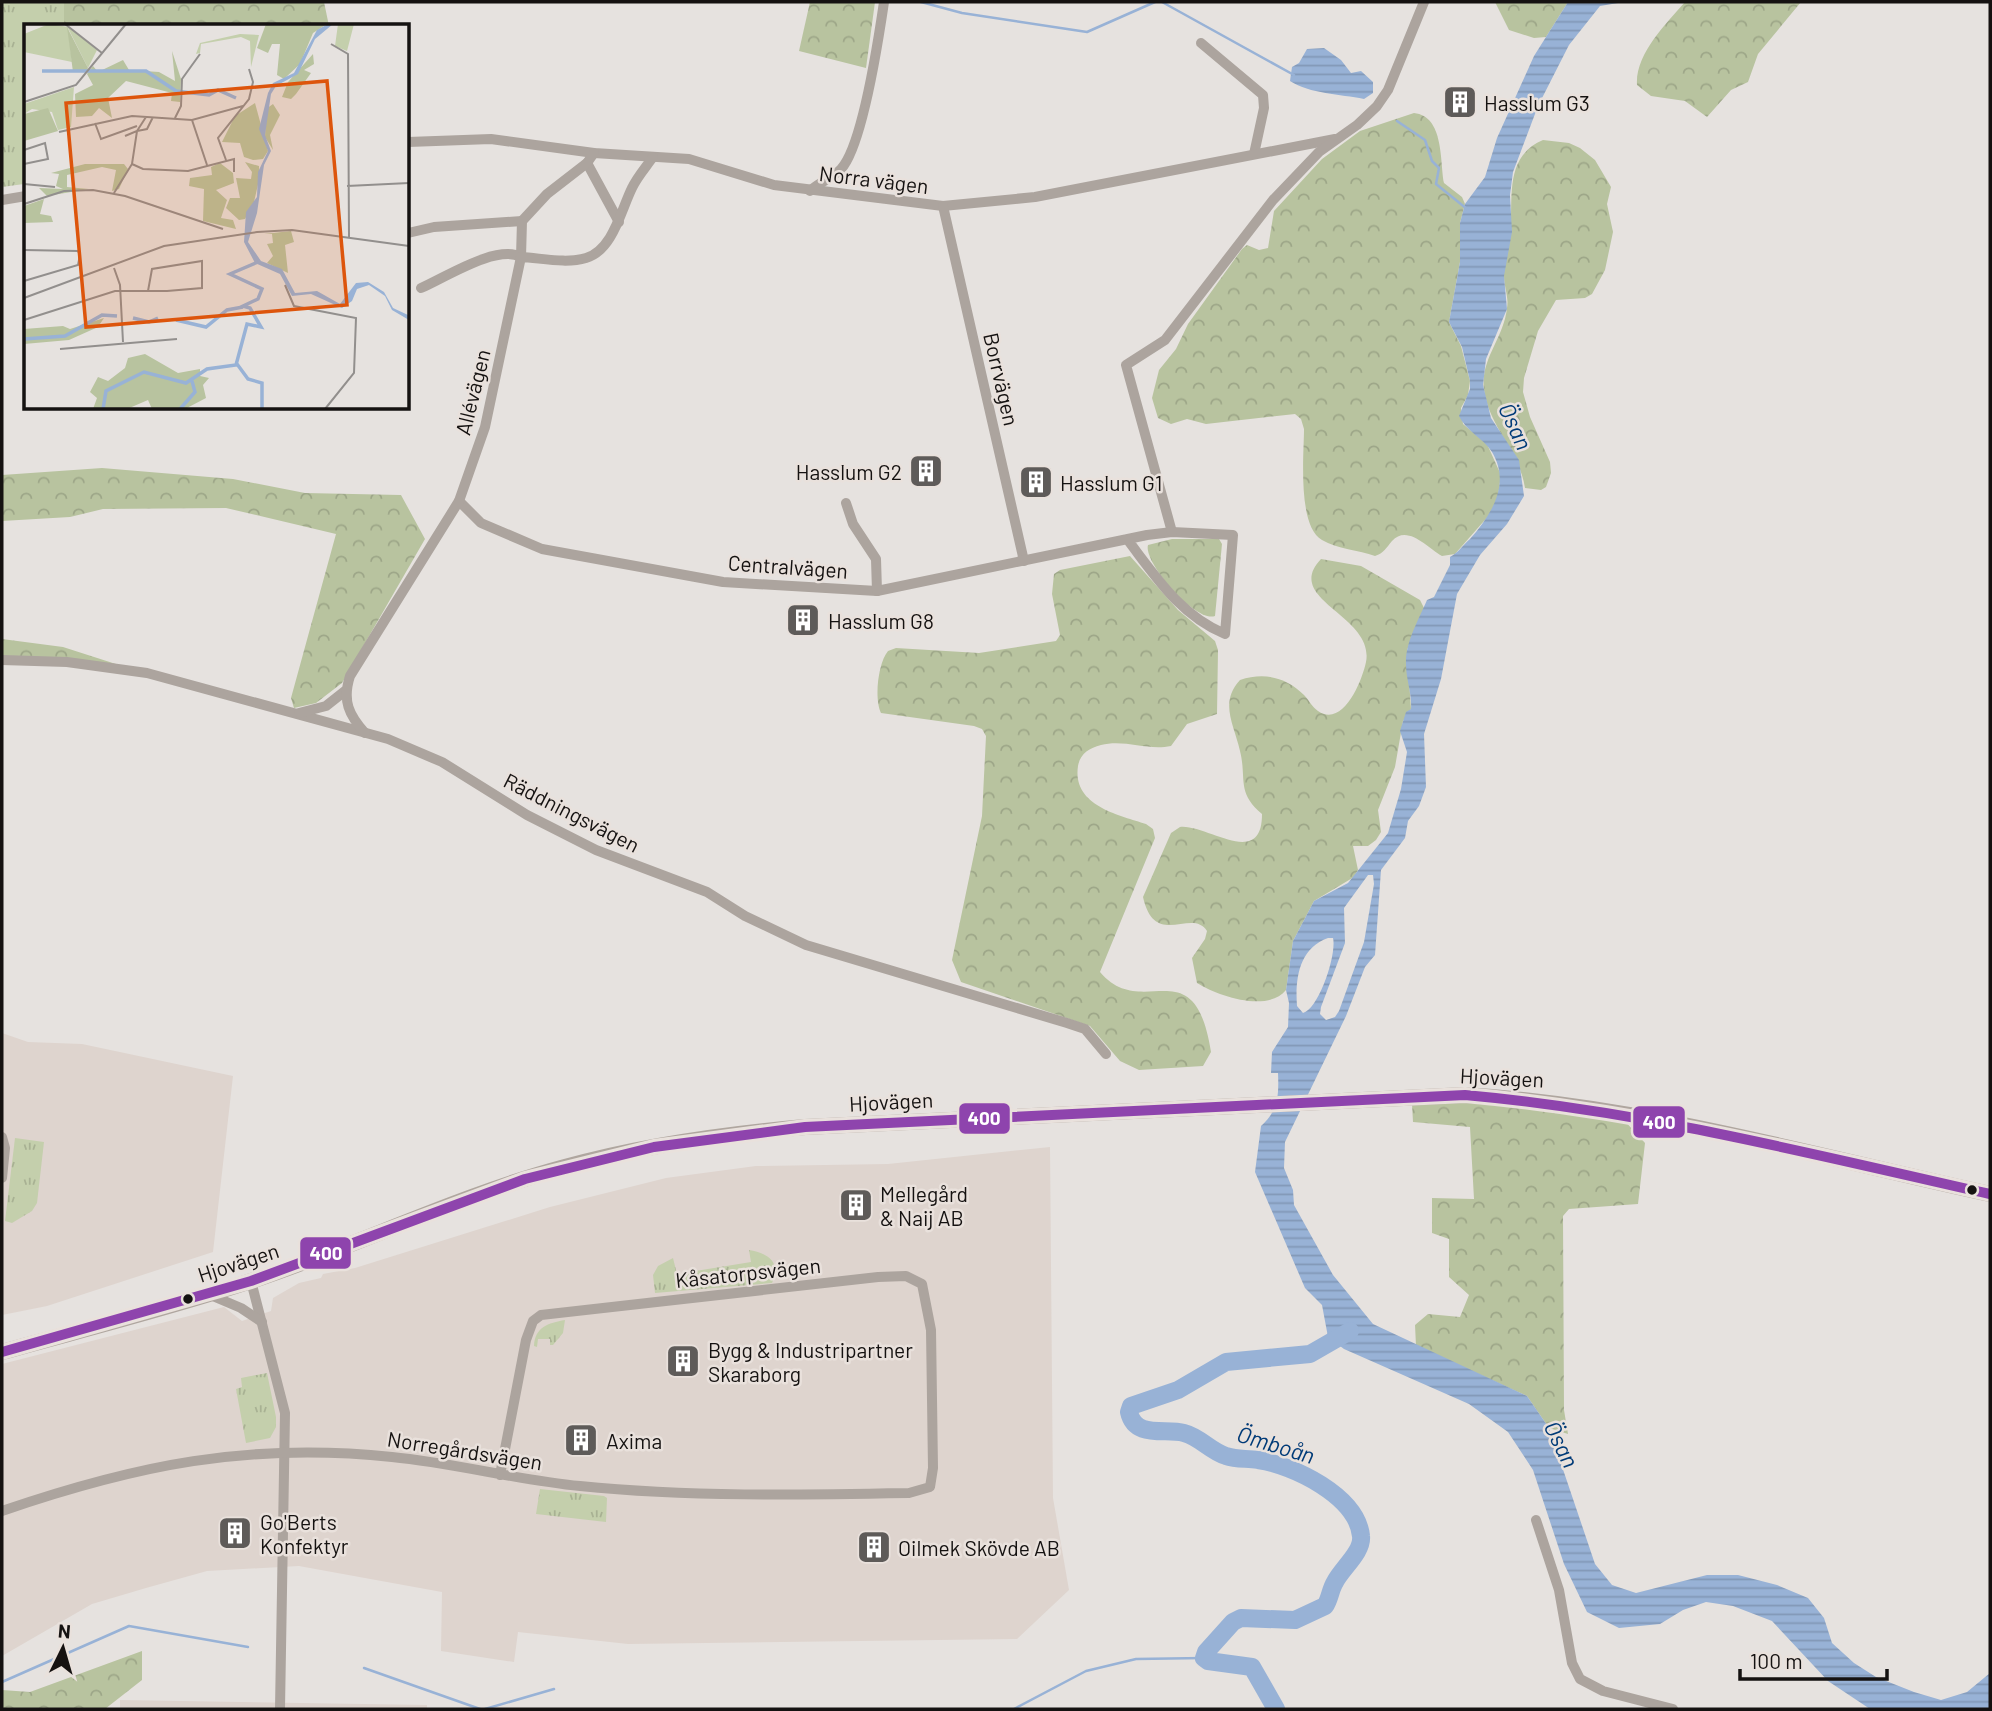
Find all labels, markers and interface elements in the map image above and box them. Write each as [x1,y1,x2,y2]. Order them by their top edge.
inset map [24,24,410,410]
building icon: Hasslum G3 [1441,83,1479,121]
place label: Hasslum G3 [1484,90,1590,115]
street label: Norra vägen [818,160,930,198]
street label: Borrvägen [979,330,1025,428]
street label: Allévägen [449,347,495,437]
water label: Ösan [1493,398,1539,454]
building icon: Hasslum G2 [907,452,945,490]
place label: Hasslum G2 [796,459,902,484]
building icon: Hasslum G1 [1017,463,1055,501]
place label: Hasslum G1 [1060,470,1162,495]
street label: Centralvägen [727,549,849,583]
building icon: Hasslum G8 [784,601,822,639]
place label: Hasslum G8 [828,608,934,633]
street label: Räddningsvägen [500,767,644,857]
street label: Hjovägen [1459,1062,1545,1092]
street label: Hjovägen [848,1086,934,1116]
line badge: 400 [958,1102,1011,1135]
line badge: 400 [1632,1105,1686,1139]
text: 400 [967,1106,1001,1129]
text: 400 [1642,1110,1676,1133]
place label: Mellegård & Naij AB [880,1181,968,1230]
unlabelled marker [1965,1183,1979,1197]
building icon: Mellegård & Naij AB [837,1186,875,1224]
line badge: 400 [299,1236,352,1270]
street label: Hjovägen [194,1237,282,1287]
text: 400 [309,1241,343,1264]
street label: Kåsatorpsvägen [674,1252,822,1292]
unlabelled marker [181,1292,195,1306]
place label: Bygg & Industripartner Skaraborg [708,1337,913,1386]
building icon: Bygg & Industripartner Skaraborg [664,1342,702,1380]
water label: Ösan [1538,1416,1586,1472]
water label: Ömboån [1234,1419,1318,1469]
building icon: Axima [562,1421,600,1459]
street label: Norregårdsvägen [386,1425,544,1475]
place label: Axima [606,1428,662,1453]
place label: Go'Berts Konfektyr [260,1509,349,1558]
building icon: Go'Berts Konfektyr [216,1514,254,1552]
building icon: Oilmek Skövde AB [855,1528,893,1566]
place label: Oilmek Skövde AB [898,1535,1060,1560]
north arrow [28,1613,98,1683]
text: N [57,1619,72,1643]
scale bar [1740,1638,1887,1682]
text: 100 m [1750,1648,1803,1673]

